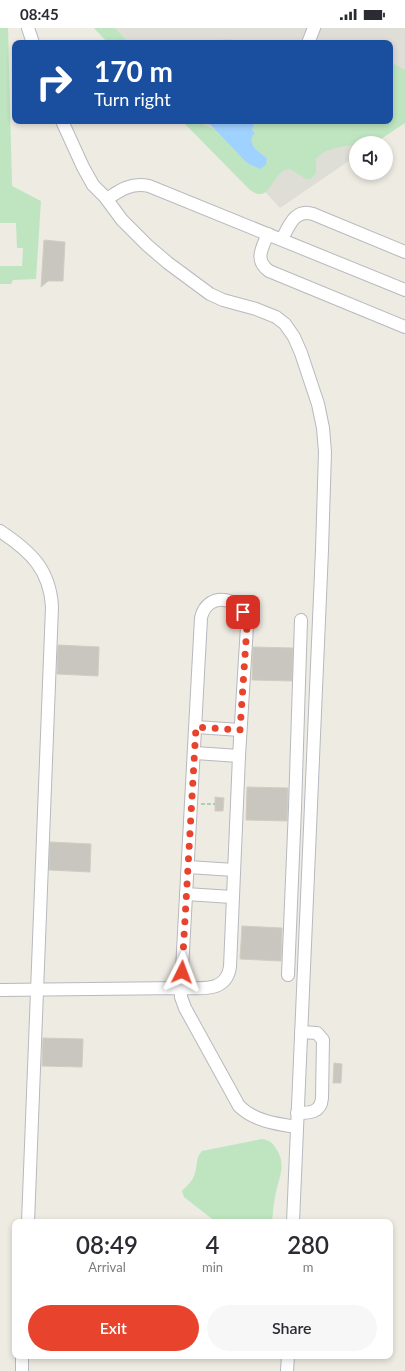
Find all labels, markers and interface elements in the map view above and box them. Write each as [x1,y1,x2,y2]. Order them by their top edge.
text: 08:45 [20,5,59,23]
text: 170 m [94,54,173,88]
icon: right [28,56,80,108]
text: Turn right [94,88,171,110]
map controls [349,136,393,180]
button: sound [349,136,393,180]
pin [226,595,260,629]
icon: arrive [232,601,254,623]
position arrow [161,951,203,993]
text: 08:49 [76,1230,138,1259]
text: 4 [206,1230,219,1259]
text: 280 [287,1230,329,1259]
text: Arrival [88,1259,126,1275]
text: min [202,1259,223,1275]
text: m [303,1259,313,1275]
button: Exit [28,1305,199,1351]
button: Share [207,1305,377,1351]

